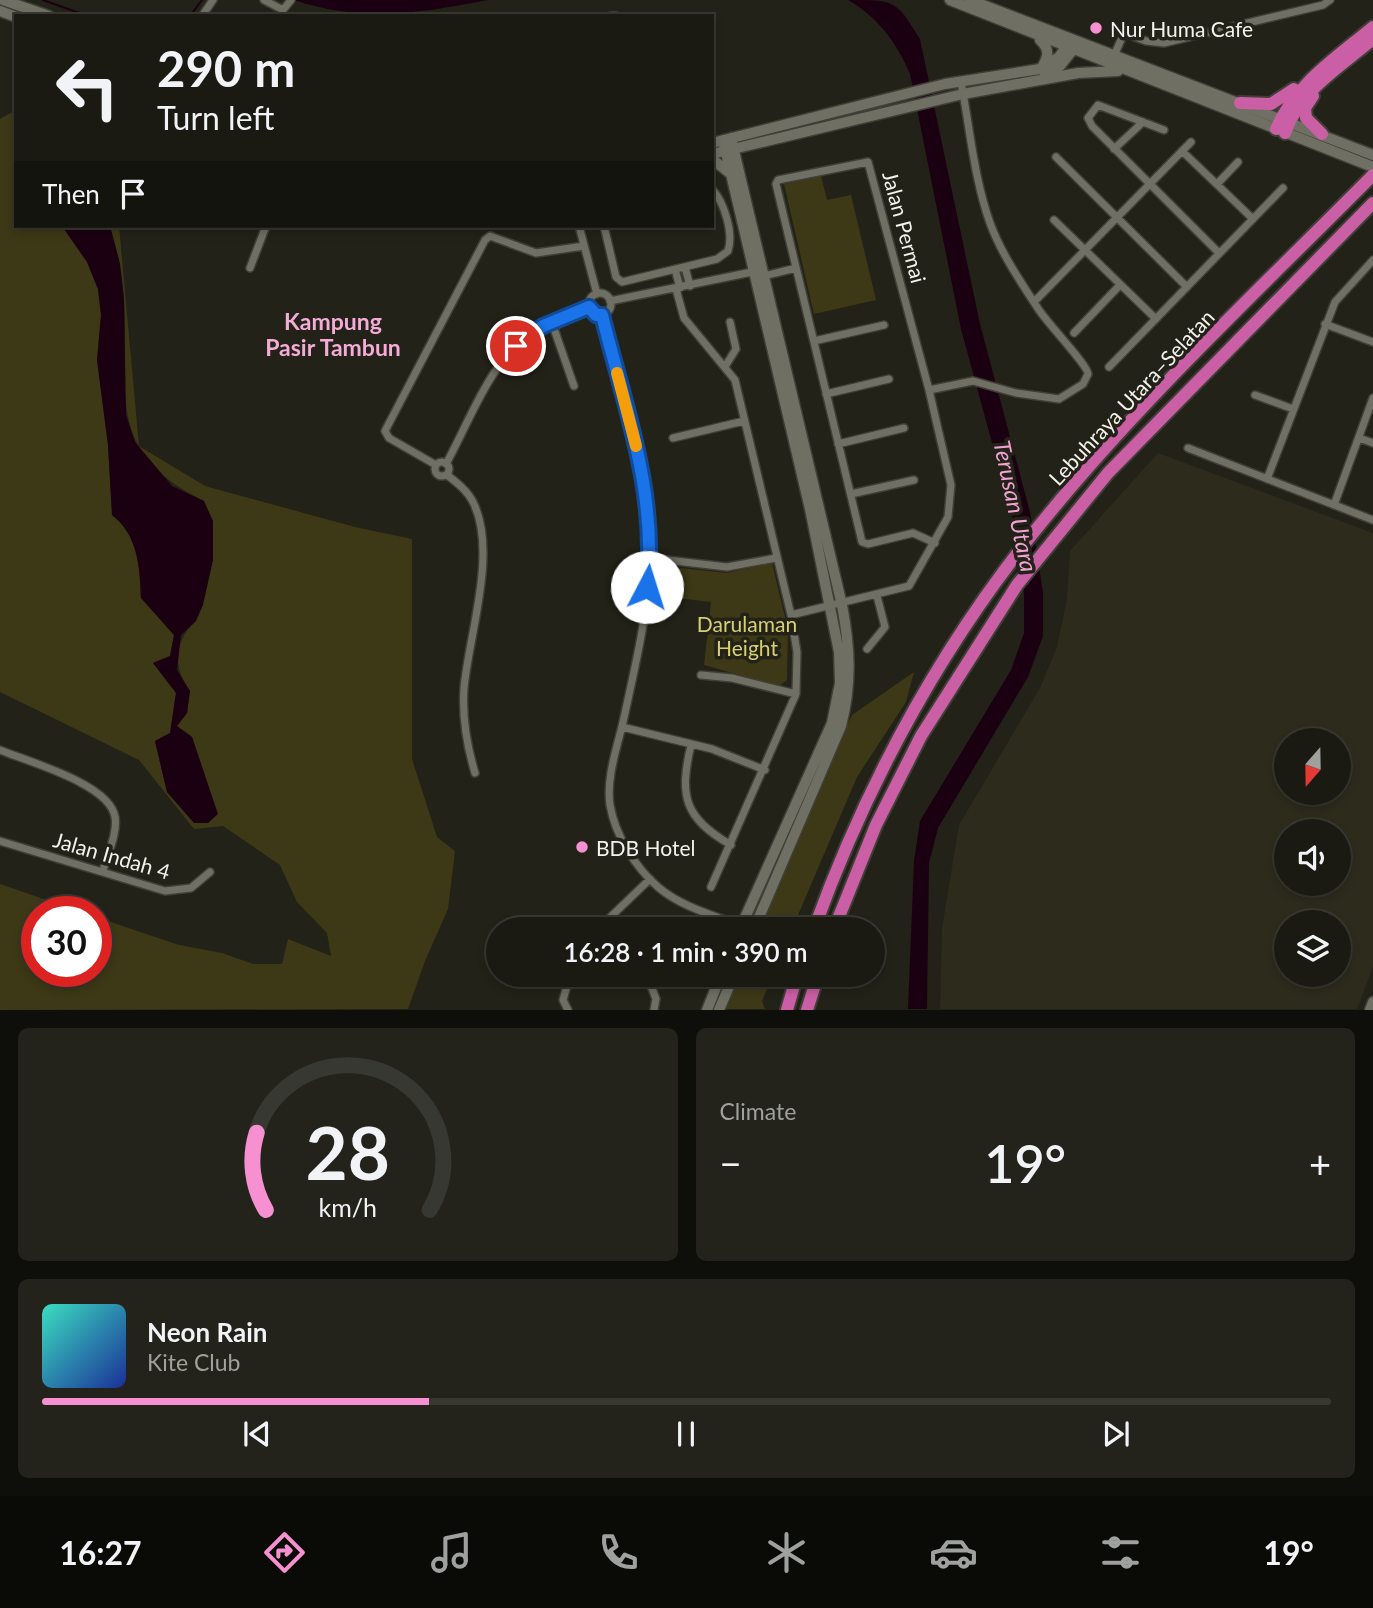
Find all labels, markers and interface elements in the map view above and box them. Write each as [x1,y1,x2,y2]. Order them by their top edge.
place label: Nur Huma Cafe [1110,16,1253,41]
marker: Nur Huma Cafe [1088,20,1104,36]
text: 290 m [157,39,295,97]
icon: left [42,42,133,133]
text: Turn left [157,98,274,137]
street label: Jalan Permai [878,168,932,286]
icon: arrive [114,175,152,213]
text: Then [42,178,100,210]
street label: Lebuhraya Utara–Selatan [1043,304,1219,490]
district label: Kampung Pasir Tambun [265,307,401,361]
pin [486,316,546,376]
icon: arrive [497,327,535,365]
water label: Terusan Utara [988,438,1044,574]
position arrow [610,550,684,624]
park label: Darulaman Height [697,611,797,660]
north arrow [1274,728,1351,805]
map controls [1274,728,1351,987]
button: sound [1274,819,1351,896]
street label: Jalan Indah 4 [51,826,173,884]
place label: BDB Hotel [596,835,695,860]
marker: BDB Hotel [574,839,590,855]
speed limit sign: 30 [21,896,112,987]
button: layers [1274,910,1351,987]
text: 16:28 · 1 min · 390 m [563,936,808,968]
text: Climate [720,1097,796,1125]
text: 28 [306,1109,390,1197]
text: 19° [984,1132,1066,1194]
text: − [720,1140,742,1186]
text: + [1309,1140,1331,1186]
text: km/h [318,1192,377,1222]
text: Neon Rain [147,1316,267,1348]
text: Kite Club [147,1348,240,1376]
icon: previous [238,1415,276,1453]
icon: pause [667,1415,705,1453]
icon: next [1097,1415,1135,1453]
icon: directions [260,1528,309,1577]
icon: music [427,1528,476,1577]
icon: phone [594,1528,643,1577]
icon: climate [762,1528,811,1577]
icon: car [929,1528,978,1577]
icon: filters [1096,1528,1145,1577]
text: 16:27 [59,1533,142,1572]
text: 19° [1263,1533,1314,1572]

